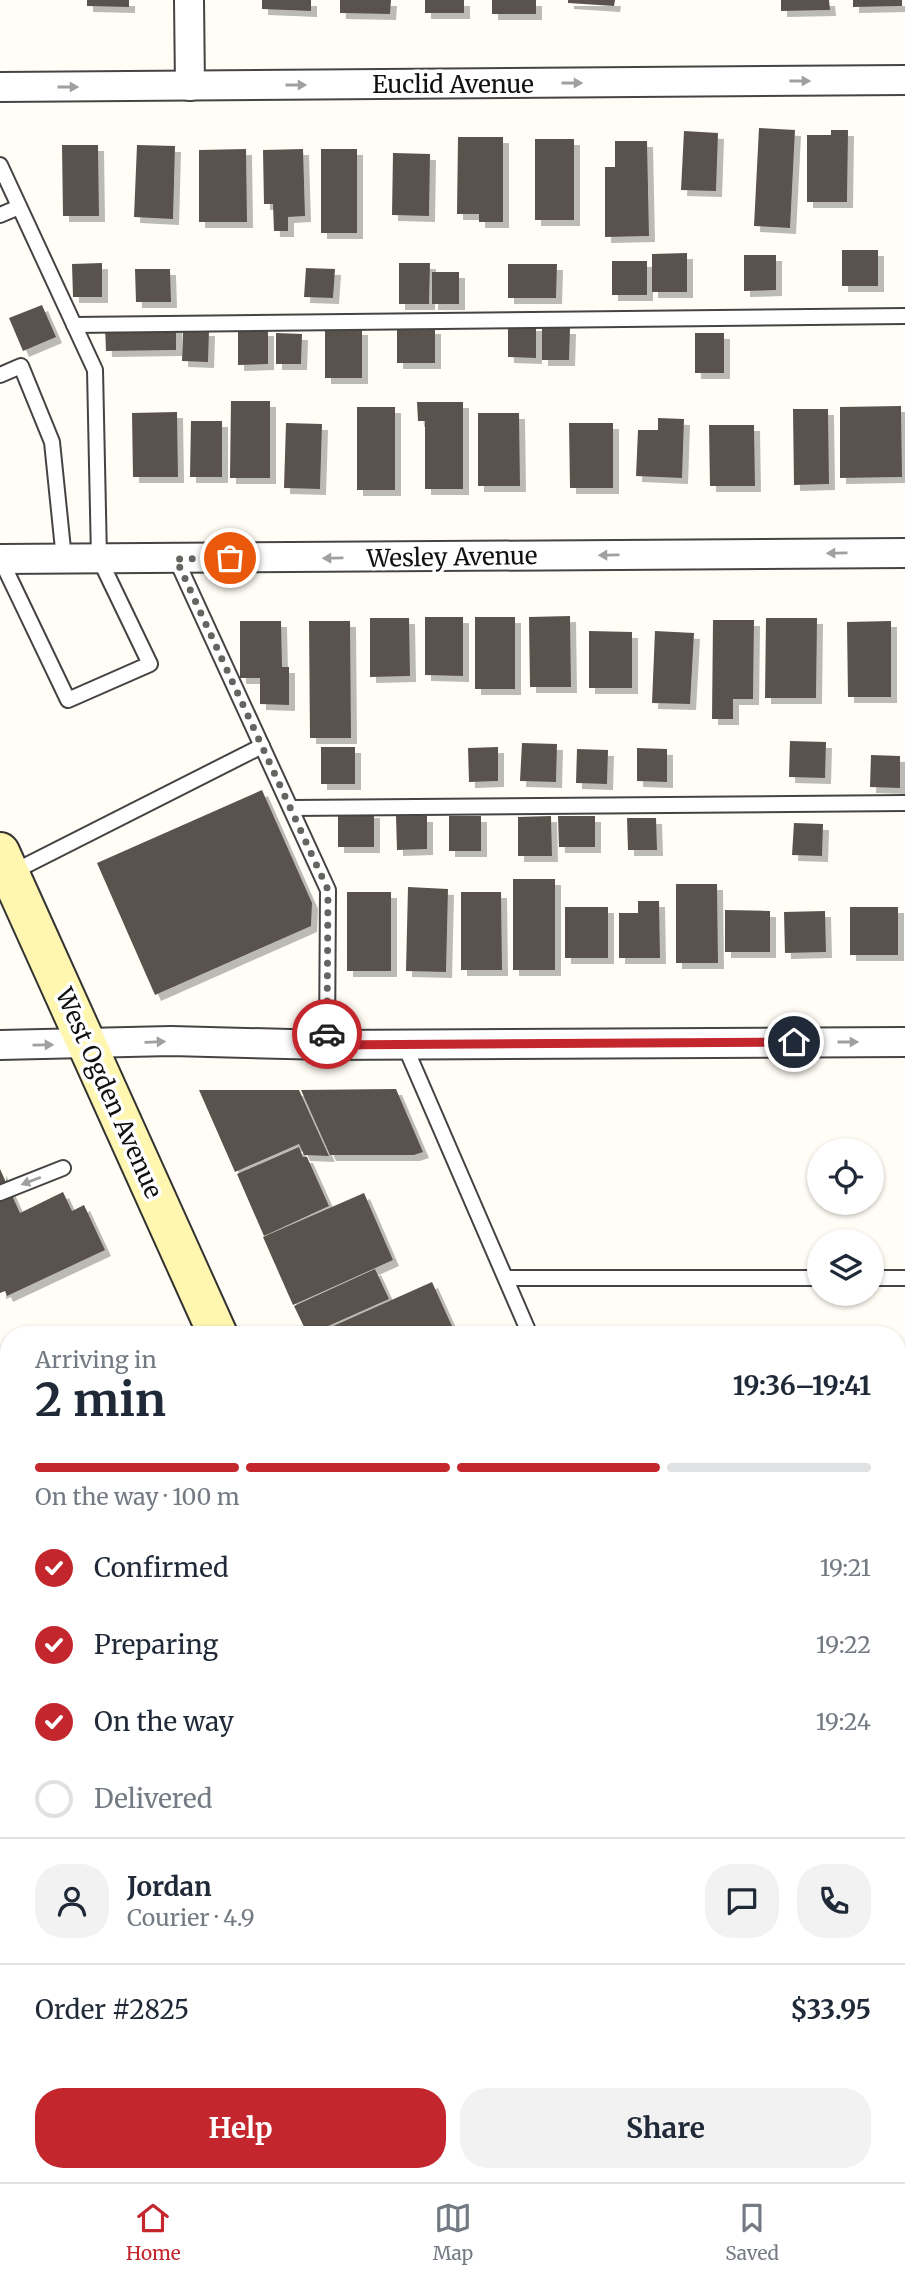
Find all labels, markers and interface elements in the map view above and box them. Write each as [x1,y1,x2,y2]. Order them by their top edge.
street label: Euclid Avenue [372,69,534,100]
one-way arrow [789,75,811,87]
one-way arrow [561,77,583,89]
one-way arrow [285,79,307,91]
one-way arrow [57,81,79,93]
pin [200,528,260,588]
icon: bag [211,539,249,577]
street label: Wesley Avenue [365,540,538,574]
one-way arrow [826,547,848,559]
one-way arrow [598,549,620,561]
one-way arrow [322,552,344,563]
street label: West Ogden Avenue [48,982,169,1203]
courier [292,999,362,1069]
pin [764,1012,824,1072]
icon: car [308,1015,346,1053]
icon: home [775,1023,813,1061]
one-way arrow [144,1036,166,1047]
one-way arrow [837,1036,859,1048]
one-way arrow [33,1039,55,1051]
map controls [807,1138,884,1306]
button: locate [807,1138,884,1215]
one-way arrow [21,1175,42,1186]
button: layers [807,1229,884,1306]
text: Arriving in [35,1345,157,1374]
text: 19:36–19:41 [733,1369,871,1402]
text: 2 min [35,1371,166,1429]
text: On the way · 100 m [35,1482,240,1511]
icon: check [35,1549,73,1587]
text: Confirmed [94,1551,229,1584]
text: 19:21 [820,1553,871,1582]
icon: check [35,1626,73,1664]
text: Preparing [94,1628,218,1661]
text: 19:22 [816,1630,871,1659]
icon: check [35,1703,73,1741]
text: On the way [94,1705,234,1738]
text: 19:24 [816,1707,871,1736]
text: Delivered [94,1782,213,1815]
button: person [35,1864,109,1938]
button: chat [705,1864,779,1938]
button: phone [797,1864,871,1938]
text: Jordan [127,1870,212,1903]
text: Courier · 4.9 [127,1903,255,1932]
text: Order #2825 [35,1993,189,2026]
text: $33.95 [790,1993,871,2026]
button: Help [35,2088,446,2168]
button: Share [460,2088,871,2168]
tab: Home [126,2199,181,2265]
tab: Map [433,2199,473,2265]
tab: Saved [725,2199,779,2265]

